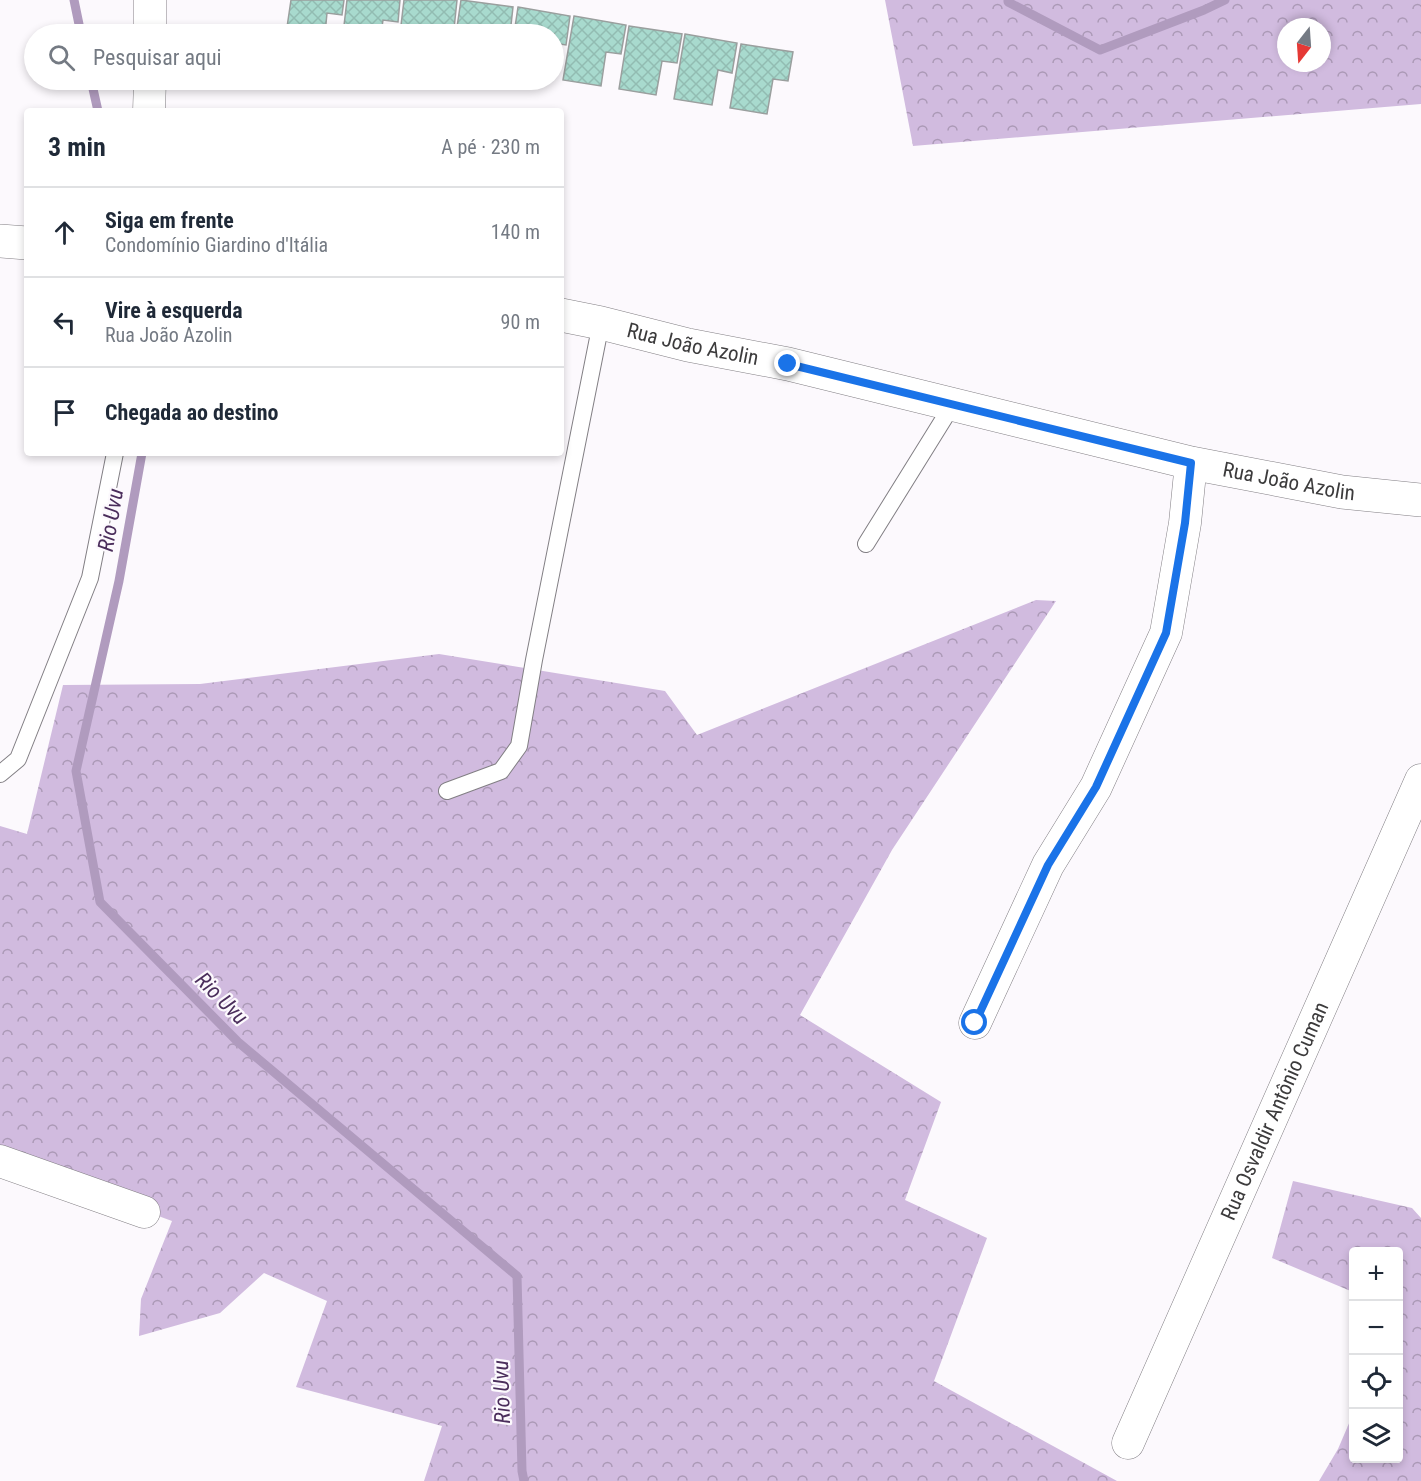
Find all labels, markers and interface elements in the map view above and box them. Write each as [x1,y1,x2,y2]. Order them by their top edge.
north arrow [1277,18,1331,72]
search box [24,24,564,90]
icon: search [45,41,78,74]
text: Pesquisar aqui [93,45,222,70]
text: 3 min [48,132,106,162]
text: A pé · 230 m [441,135,540,159]
text: Siga em frente [105,208,234,233]
icon: ahead [48,216,81,249]
text: 140 m [491,220,540,244]
text: Condomínio Giardino d'Itália [105,233,328,257]
text: Vire à esquerda [105,298,243,323]
icon: left [48,306,81,339]
text: 90 m [501,310,540,334]
street label: Rua João Azolin [624,318,760,370]
text: Rua João Azolin [105,323,233,347]
route end [774,350,800,376]
icon: arrive [48,396,81,429]
text: Chegada ao destino [105,400,279,425]
street label: Rua João Azolin [1221,457,1356,505]
water label: Rio Uvu [93,487,128,553]
water label: Rio Uvu [190,967,253,1030]
street label: Rua Osvaldir Antônio Cuman [1216,998,1333,1224]
route start [961,1009,987,1035]
map controls [1349,1247,1403,1463]
button: + [1349,1247,1403,1301]
button: − [1349,1301,1403,1355]
button: locate [1349,1355,1403,1409]
water label: Rio Uvu [488,1360,515,1424]
button: layers [1349,1409,1403,1463]

